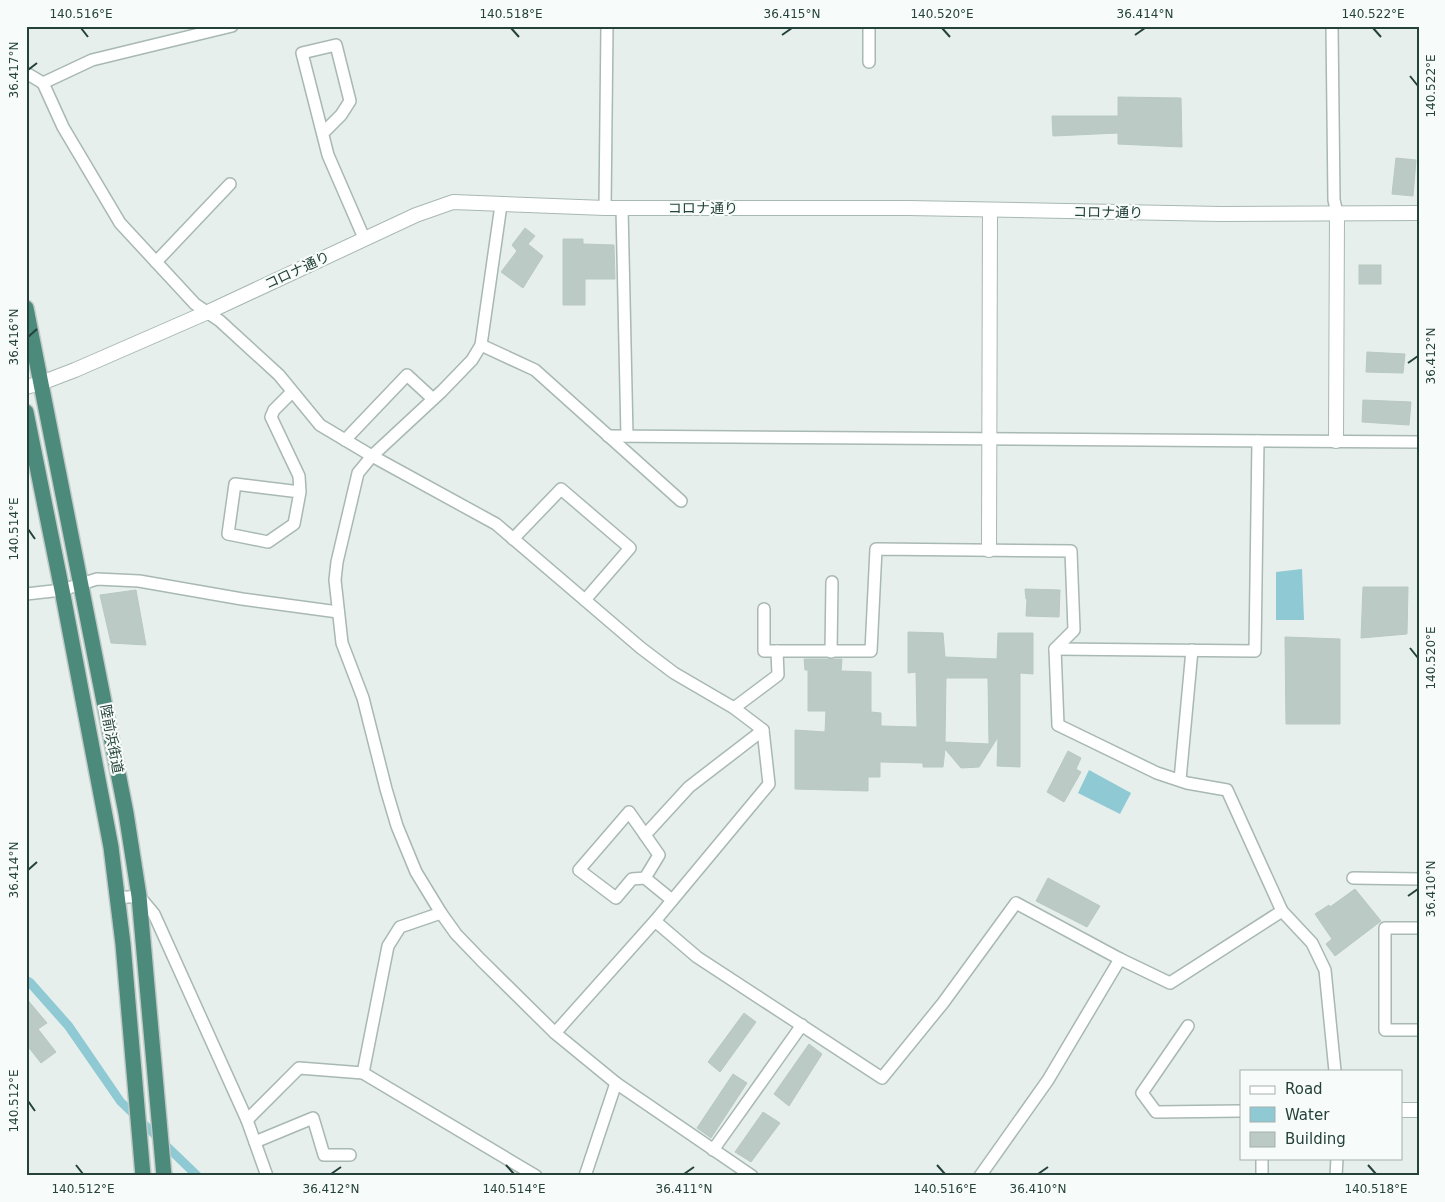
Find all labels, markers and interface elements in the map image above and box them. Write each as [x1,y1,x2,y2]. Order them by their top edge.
text: 140.516°E [49,7,113,21]
text: 140.518°E [479,7,543,21]
text: 36.415°N [764,7,820,21]
text: 140.520°E [910,7,974,21]
text: 36.414°N [1117,7,1173,21]
text: 140.522°E [1341,7,1405,21]
text: 36.417°N [7,42,21,98]
text: 140.522°E [1424,54,1438,118]
street label: コロナ通り [668,200,738,216]
street label: コロナ通り [1073,203,1143,221]
street label: コロナ通り [262,248,332,292]
text: 36.416°N [7,309,21,365]
text: 36.412°N [1424,328,1438,384]
text: 140.514°E [7,497,21,561]
text: 140.520°E [1424,626,1438,690]
street label: 陸前浜街道 [97,703,127,775]
text: 36.414°N [7,842,21,898]
text: 36.410°N [1424,861,1438,917]
text: 140.512°E [7,1069,21,1133]
legend [1240,1070,1402,1160]
text: Road [1285,1080,1323,1098]
text: Water [1285,1106,1330,1124]
text: Building [1285,1130,1346,1148]
text: 140.512°E [51,1182,115,1196]
text: 36.412°N [303,1182,359,1196]
text: 140.514°E [482,1182,546,1196]
text: 36.411°N [656,1182,712,1196]
text: 140.516°E [913,1182,977,1196]
text: 36.410°N [1010,1182,1066,1196]
text: 140.518°E [1344,1182,1408,1196]

